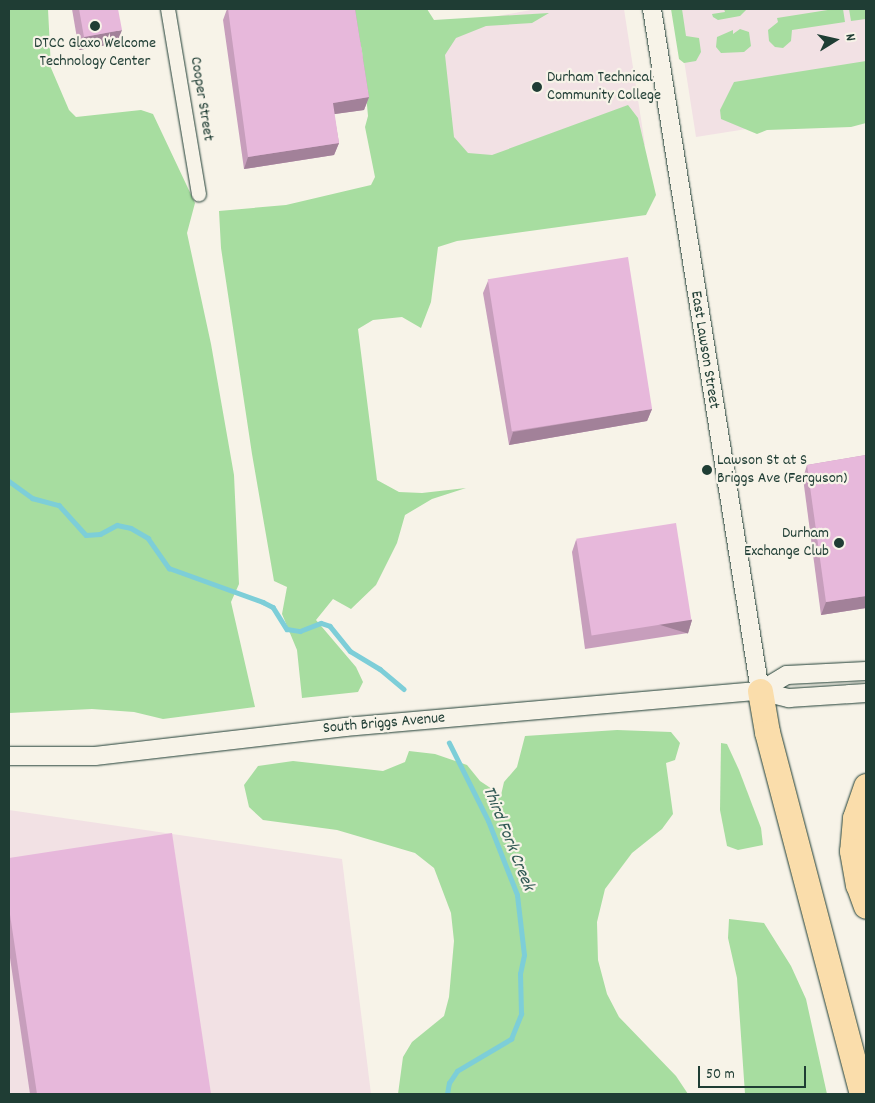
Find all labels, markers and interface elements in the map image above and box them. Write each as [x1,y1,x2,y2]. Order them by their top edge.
north arrow [810,15,860,65]
marker: DTCC Glaxo Welcome Technology Center [89,20,101,32]
text: N [839,32,860,43]
place label: DTCC Glaxo Welcome Technology Center [34,34,156,72]
street label: Cooper Street [185,56,217,142]
place label: Durham Technical Community College [547,68,661,106]
marker: Durham Technical Community College [531,81,543,93]
street label: East Lawson Street [685,290,723,410]
place label: Lawson St at S Briggs Ave (Ferguson) [717,451,847,489]
marker: Lawson St at S Briggs Ave (Ferguson) [701,464,713,476]
place label: Durham Exchange Club [744,524,829,562]
marker: Durham Exchange Club [833,537,845,549]
street label: South Briggs Avenue [322,709,446,739]
water label: Third Fork Creek [476,784,538,894]
scale bar [700,1056,808,1088]
text: 50 m [706,1064,735,1086]

